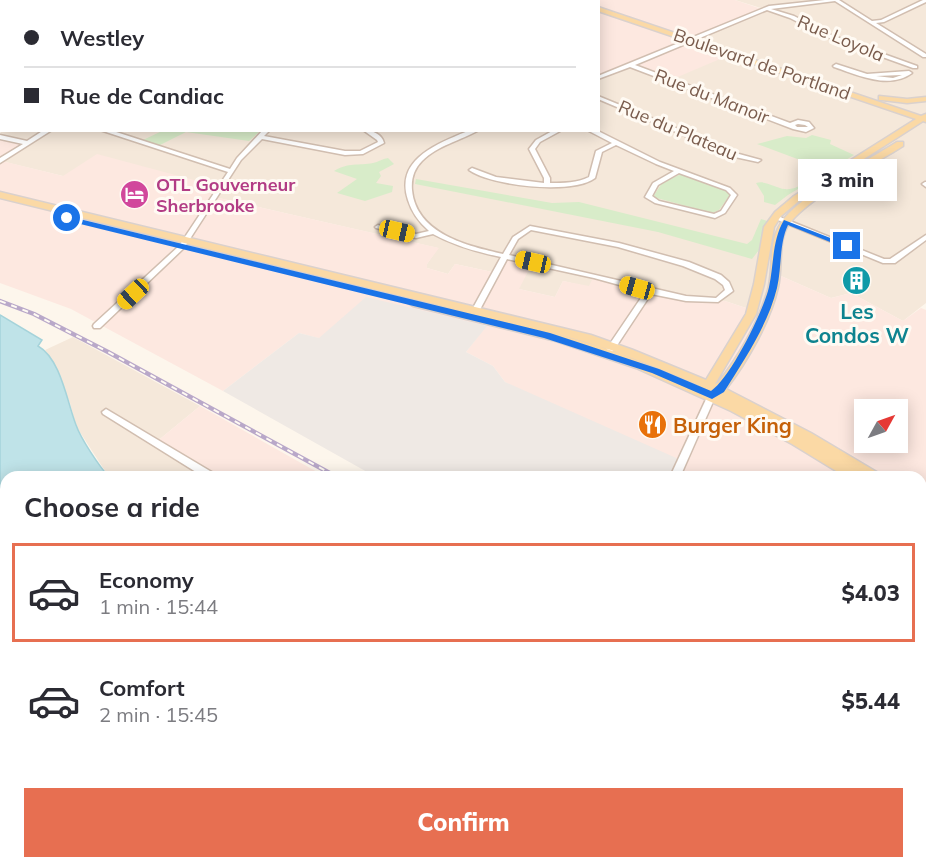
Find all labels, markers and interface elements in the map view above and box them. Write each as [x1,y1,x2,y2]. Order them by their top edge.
street label: Rue Loyola [794,9,888,67]
street label: Boulevard de Portland [671,23,853,105]
text: Westley [60,24,144,52]
street label: Rue du Manoir [651,64,773,129]
text: Rue de Candiac [60,82,224,110]
street label: Rue du Plateau [615,95,741,165]
callout: 3 min [798,159,896,201]
text: 3 min [821,167,874,192]
place label: OTL Gouverneur Sherbrooke [156,173,296,217]
hotel icon: OTL Gouverneur Sherbrooke [119,178,151,210]
route start [53,204,80,231]
car [377,218,417,244]
route end [833,232,860,259]
car [513,249,553,275]
building icon: Les Condos W [841,264,873,296]
car [617,274,657,302]
car [114,275,152,313]
place label: Les Condos W [805,298,909,348]
north arrow [854,399,908,453]
map controls [854,399,908,453]
restaurant icon: Burger King [636,409,668,441]
place label: Burger King [673,412,792,438]
text: Choose a ride [24,490,200,524]
icon: car [27,566,81,620]
text: Economy [99,566,194,594]
text: $4.03 [841,579,900,607]
text: 1 min · 15:44 [99,594,218,619]
icon: car [27,674,81,728]
text: Comfort [99,674,185,702]
text: $5.44 [841,687,900,715]
text: 2 min · 15:45 [99,702,218,727]
button: Confirm [24,788,903,857]

